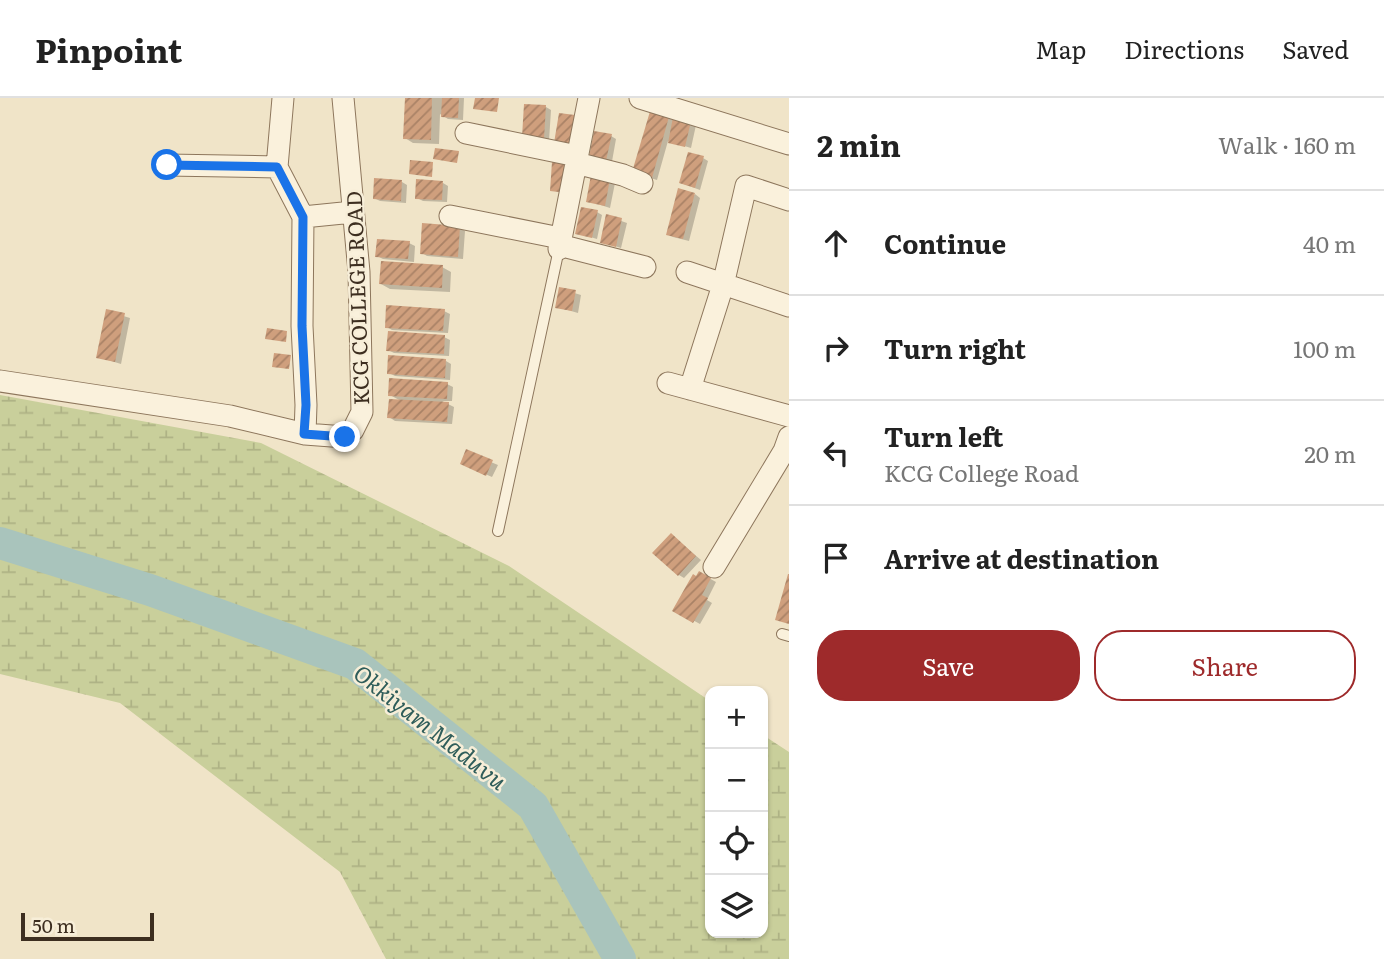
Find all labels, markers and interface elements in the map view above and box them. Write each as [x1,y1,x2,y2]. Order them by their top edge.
text: Pinpoint [35,24,182,73]
text: Map [1035,31,1086,66]
text: Directions [1124,31,1244,66]
text: Saved [1282,31,1349,66]
text: 2 min [817,122,901,166]
text: Walk · 160 m [1218,127,1356,161]
route start [151,149,182,180]
street label: KCG COLLEGE ROAD [337,190,375,406]
text: Continue [884,223,1006,262]
icon: ahead [817,224,855,262]
text: 40 m [1303,226,1356,260]
text: Turn right [884,328,1026,367]
icon: right [817,329,855,367]
text: 100 m [1293,331,1356,365]
text: Turn left [884,416,1003,455]
route end [329,421,360,452]
icon: left [817,434,855,472]
text: 20 m [1304,436,1356,470]
text: KCG College Road [884,455,1079,489]
text: Arrive at destination [884,538,1159,577]
icon: arrive [817,539,855,577]
button: Save [817,630,1080,701]
button: Share [1094,630,1356,701]
water label: Okkiyam Maduvu [347,655,515,797]
map controls [705,686,768,938]
button: + [705,686,768,749]
button: − [705,749,768,812]
button: locate [705,812,768,875]
button: layers [705,875,768,938]
scale bar [21,910,154,942]
text: 50 m [32,911,75,939]

